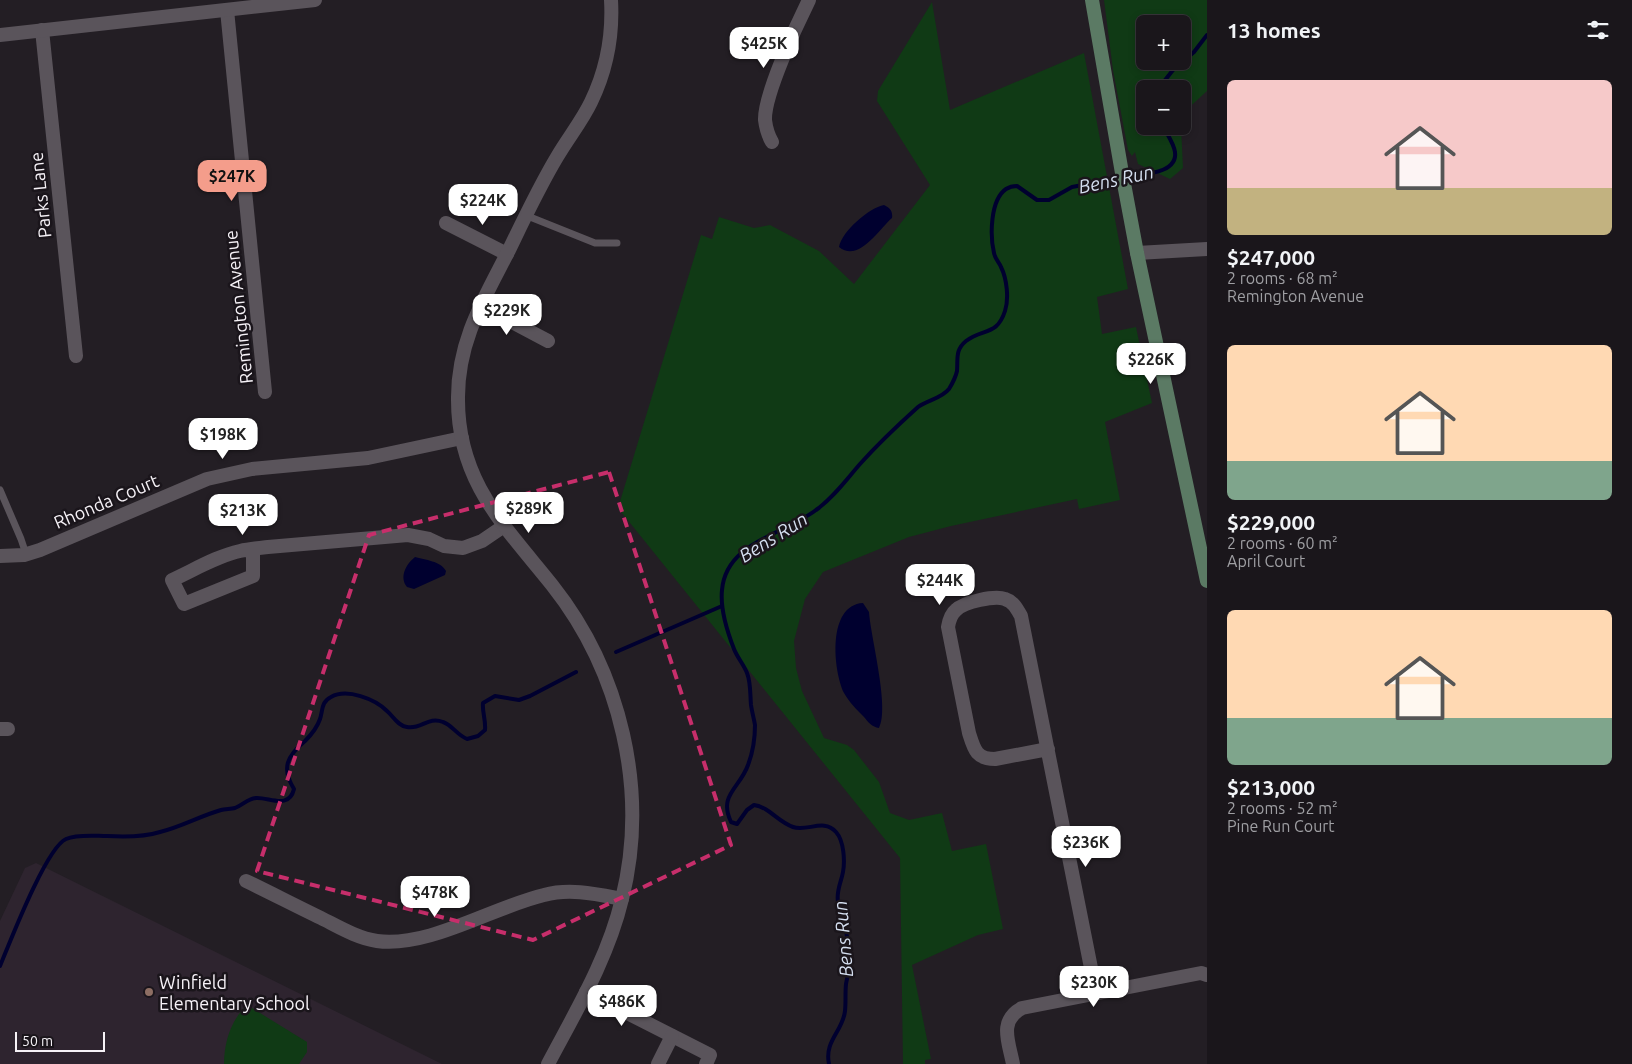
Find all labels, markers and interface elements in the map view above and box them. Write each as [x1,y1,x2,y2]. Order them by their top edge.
map controls [1136,15,1191,135]
button: + [1136,15,1191,70]
icon: filters [1584,16,1612,44]
text: 13 homes [1227,18,1321,42]
pin: $425K [729,27,799,69]
text: $425K [741,34,787,52]
button: − [1136,80,1191,135]
icon: home [1375,113,1465,203]
street label: Parks Lane [26,151,54,239]
pin: $247K [197,160,267,202]
water label: Bens Run [1076,160,1156,198]
text: $247K [209,167,255,185]
pin: $224K [448,184,518,226]
text: $224K [460,191,506,209]
street label: Remington Avenue [220,229,256,385]
text: $247,000 [1227,245,1315,269]
text: 2 rooms · 68 m² [1227,269,1338,287]
text: Remington Avenue [1227,287,1364,305]
pin: $229K [472,294,542,336]
text: $229K [484,301,530,319]
pin: $226K [1116,342,1186,385]
text: $226K [1128,350,1174,368]
icon: home [1375,378,1465,468]
pin: $198K [188,418,258,460]
text: $198K [200,425,246,443]
street label: Rhonda Court [51,470,161,532]
pin: $289K [494,492,564,534]
pin: $213K [208,494,278,536]
text: $289K [506,499,552,517]
text: $213K [220,501,266,519]
water label: Bens Run [735,507,811,567]
text: $229,000 [1227,510,1315,534]
text: 2 rooms · 60 m² [1227,534,1338,552]
text: April Court [1227,552,1305,570]
pin: $244K [905,564,975,606]
text: $244K [917,571,963,589]
icon: home [1375,643,1465,733]
text: $213,000 [1227,775,1315,799]
text: 2 rooms · 52 m² [1227,799,1338,817]
text: Pine Run Court [1227,817,1335,835]
pin: $236K [1051,826,1121,868]
text: $236K [1063,833,1109,851]
pin: $478K [400,876,470,918]
text: $478K [412,883,458,901]
water label: Bens Run [829,900,857,978]
pin: $230K [1059,966,1129,1008]
place label: Winfield Elementary School [159,972,310,1013]
text: $230K [1071,973,1117,991]
pin: $486K [587,984,657,1027]
marker: Winfield Elementary School [143,986,155,998]
text: $486K [599,992,645,1010]
scale bar [15,1029,105,1052]
text: 50 m [22,1033,53,1049]

